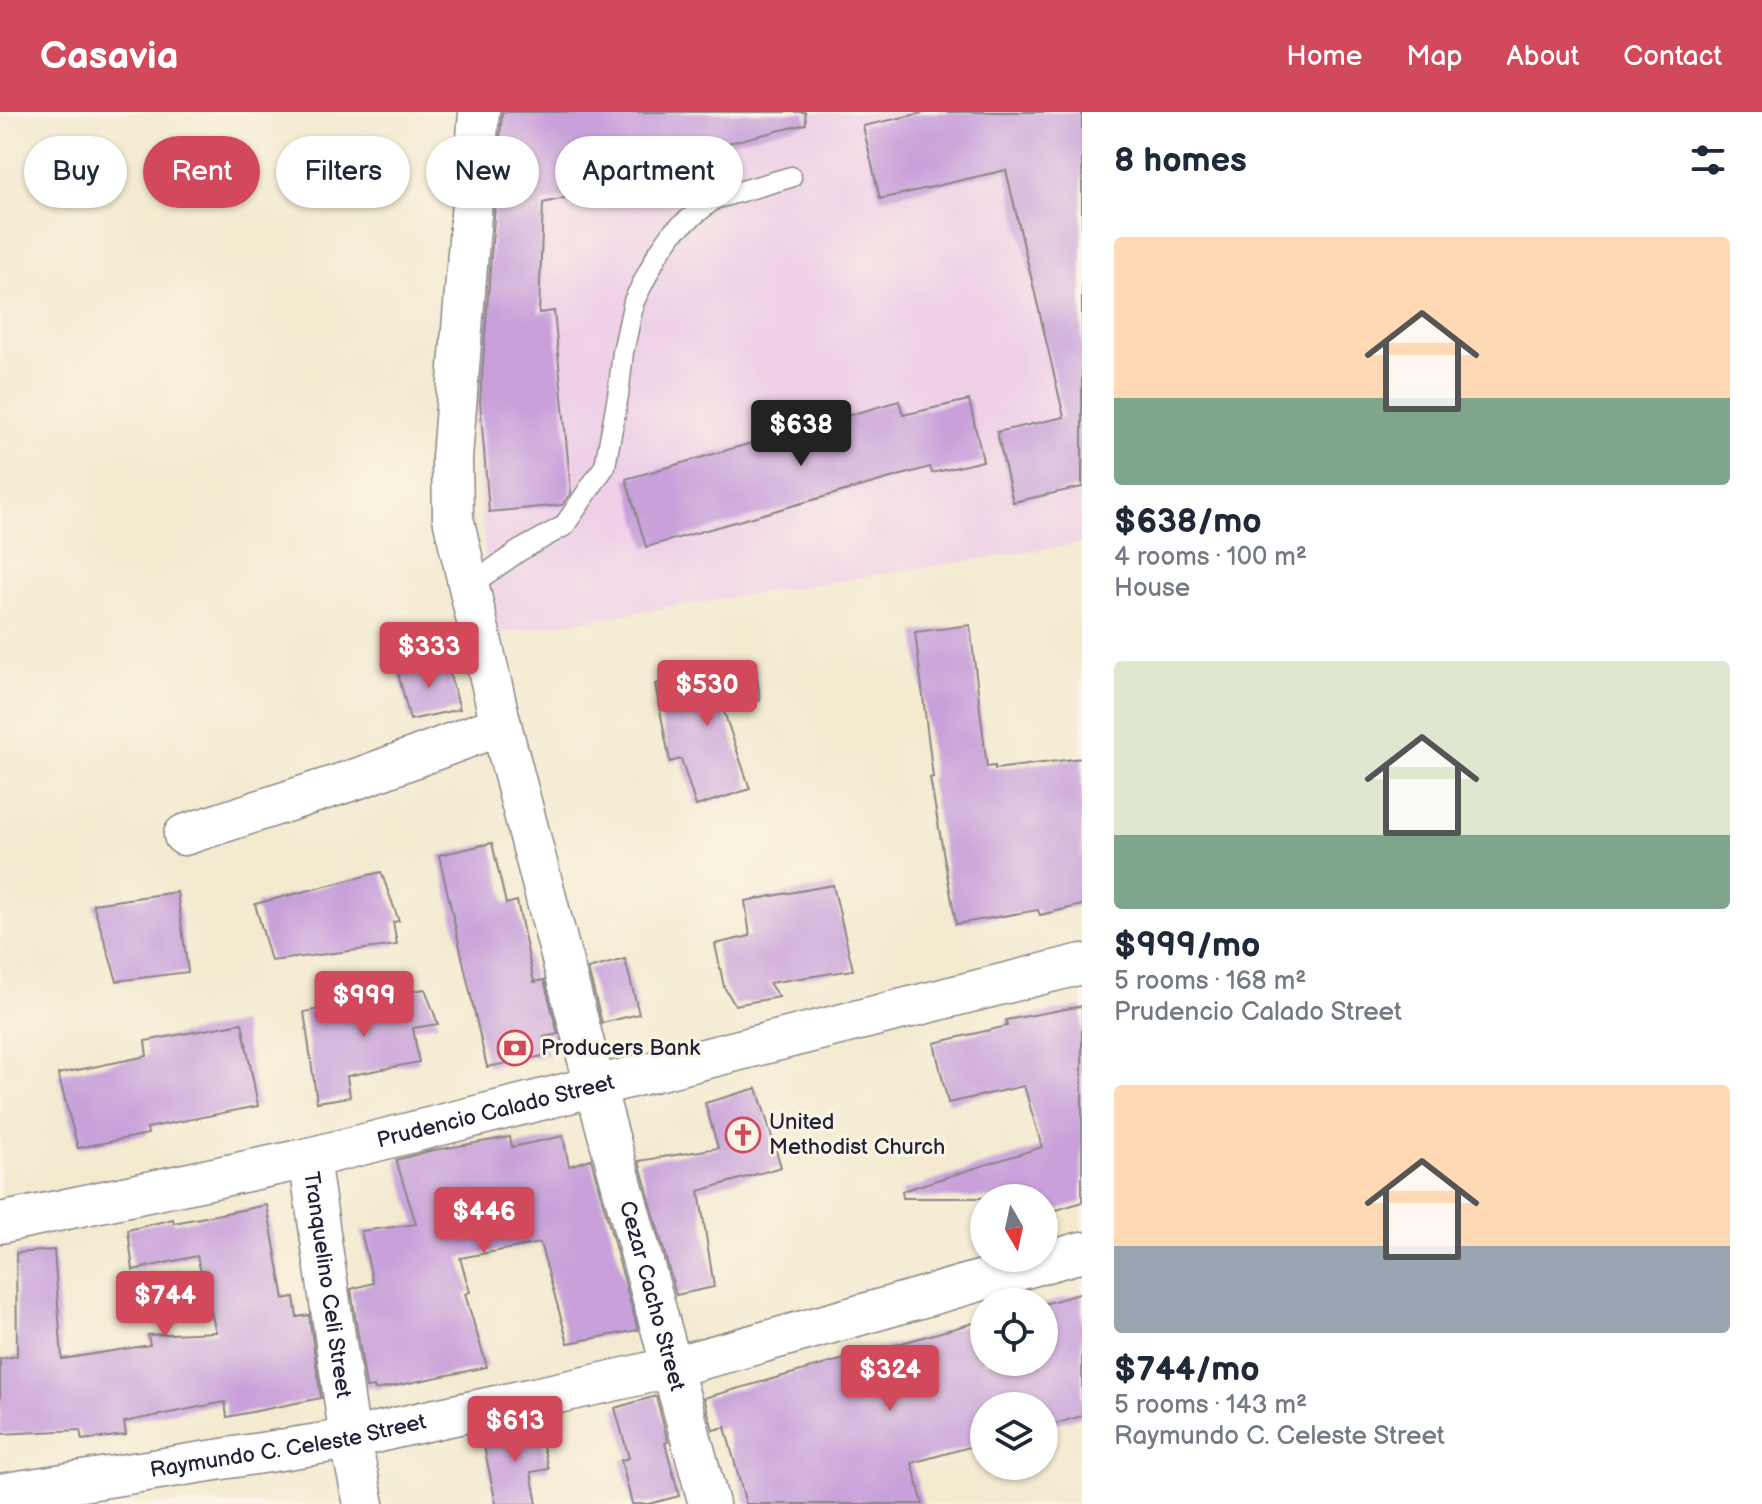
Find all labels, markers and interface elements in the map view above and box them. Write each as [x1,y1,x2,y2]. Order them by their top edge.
text: Casavia [40,34,178,79]
text: Home [1286,40,1362,73]
text: Map [1406,40,1463,73]
text: About [1507,40,1579,73]
text: Contact [1623,40,1722,73]
chip: Buy [24,136,127,208]
chip: Rent [143,136,260,208]
chip: Filters [276,136,410,208]
chip: New [426,136,539,208]
chip: Apartment [555,136,743,208]
icon: filters [1686,138,1730,182]
text: 8 homes [1114,140,1247,181]
icon: home [1350,289,1494,433]
pin: $638 [754,400,848,468]
text: $638 [769,410,833,441]
text: $638/mo [1114,501,1262,542]
text: 4 rooms · 100 m² [1114,542,1307,573]
text: House [1114,573,1190,604]
pin: $333 [382,622,476,690]
text: $333 [398,632,460,663]
pin: $530 [660,660,754,728]
text: $530 [675,670,739,701]
icon: home [1350,713,1494,857]
text: $999/mo [1114,925,1260,966]
text: 5 rooms · 168 m² [1114,966,1307,997]
pin: $999 [317,971,411,1039]
text: $999 [333,981,395,1012]
text: Prudencio Calado Street [1114,997,1402,1028]
bank icon: Producers Bank [496,1029,534,1067]
place label: Producers Bank [541,1035,700,1062]
street label: Prudencio Calado Street [374,1068,617,1154]
place label: United Methodist Church [769,1109,945,1161]
church icon: United Methodist Church [724,1116,762,1154]
icon: home [1350,1137,1494,1281]
street label: Tranquelino Celi Street [298,1170,357,1400]
north arrow [970,1184,1058,1272]
map controls [970,1184,1058,1480]
pin: $446 [437,1187,531,1255]
text: $446 [452,1197,516,1228]
street label: Cezar Cacho Street [613,1198,691,1394]
pin: $744 [118,1271,212,1339]
text: $744 [134,1281,196,1312]
button: locate [970,1288,1058,1376]
pin: $324 [843,1345,937,1413]
text: $744/mo [1114,1349,1260,1390]
text: $324 [859,1355,921,1386]
text: 5 rooms · 143 m² [1114,1390,1307,1421]
button: layers [970,1392,1058,1480]
pin: $613 [468,1396,562,1464]
text: $613 [485,1406,545,1437]
street label: Raymundo C. Celeste Street [148,1408,429,1484]
text: Raymundo C. Celeste Street [1114,1421,1445,1452]

